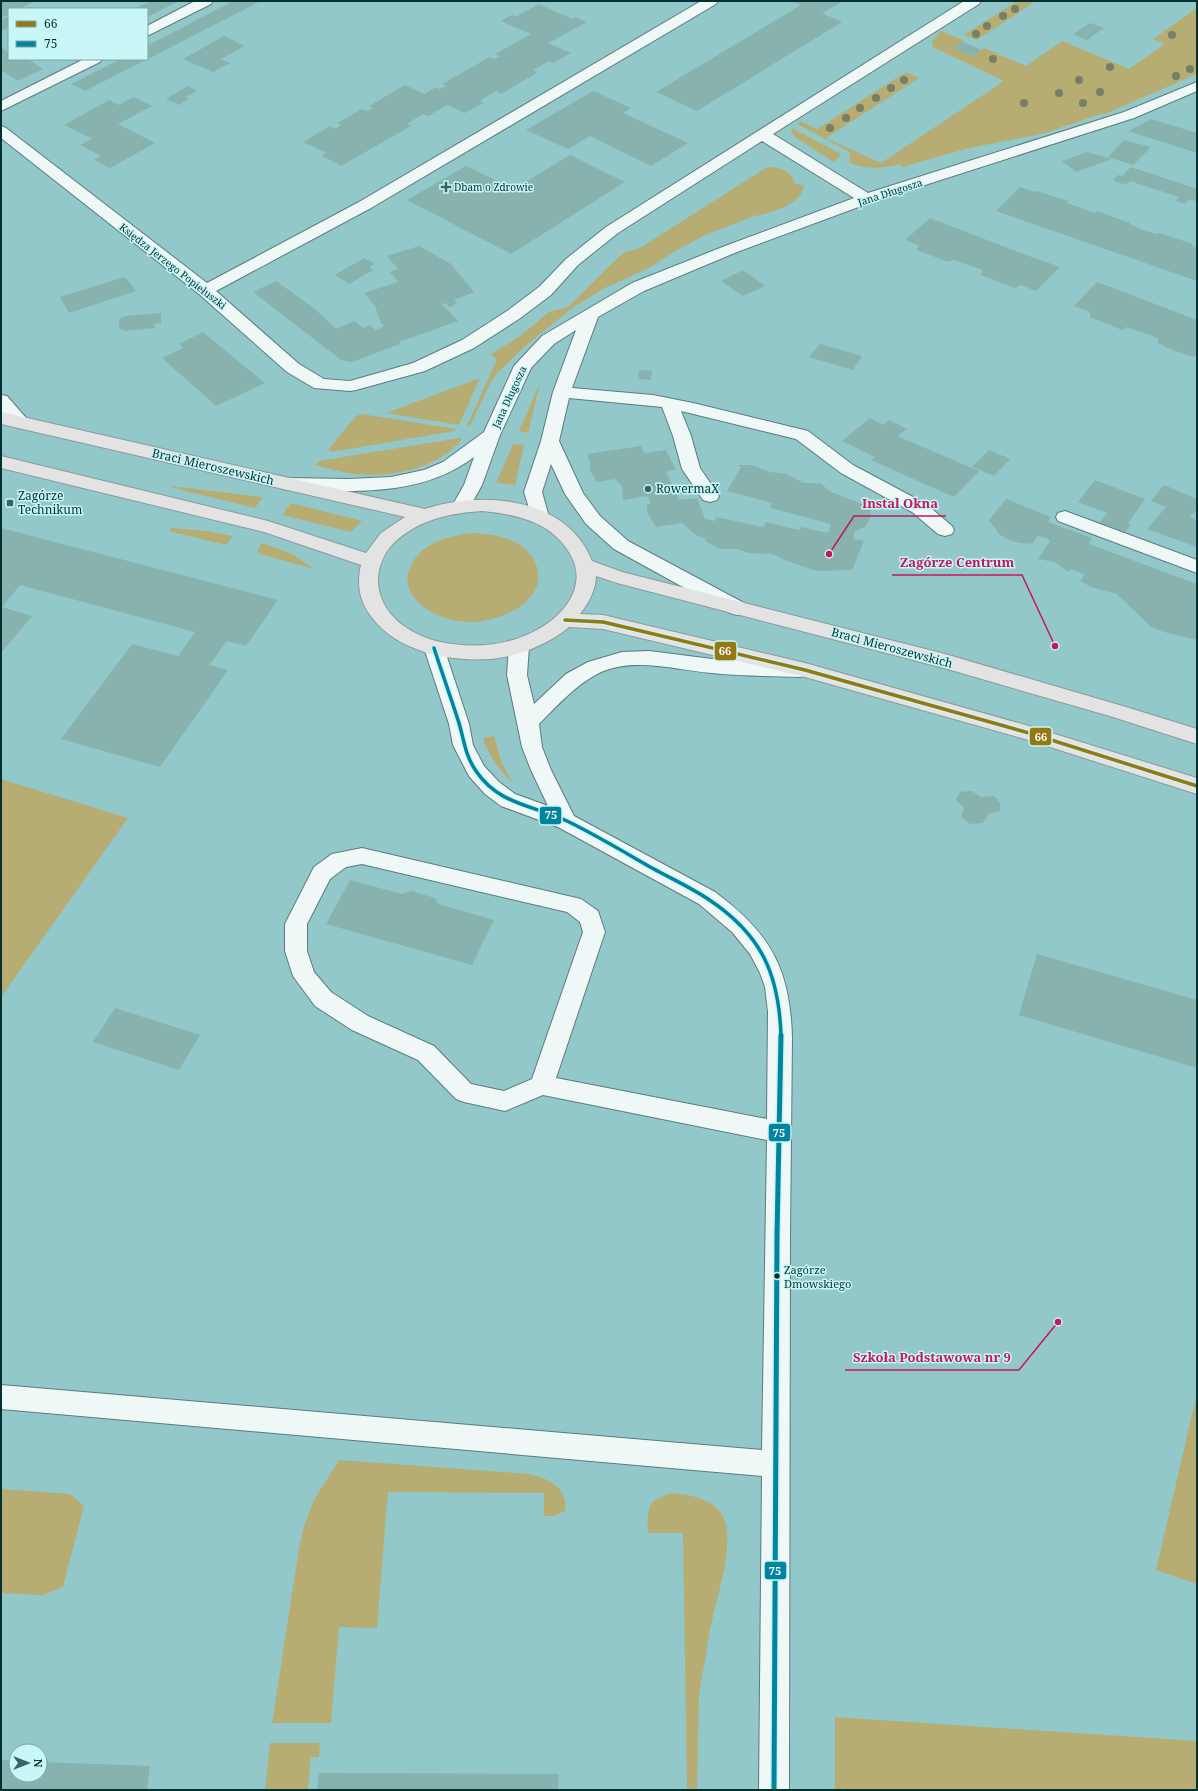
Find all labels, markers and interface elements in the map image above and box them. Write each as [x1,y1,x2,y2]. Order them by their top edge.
legend [8,8,148,60]
text: 66 [44,15,58,32]
text: 75 [44,35,57,52]
street label: Jana Długosza [855,175,924,209]
place label: Dbam o Zdrowie [454,180,533,194]
marker: Dbam o Zdrowie [441,182,451,192]
street label: Księdza Jerzego Popiełuszki [117,220,230,313]
street label: Jana Długosza [488,363,530,431]
street label: Braci Mieroszewskich [150,444,276,489]
place label: RowermaX [656,480,719,497]
marker: RowermaX [643,484,653,494]
place label: Zagórze Technikum [18,487,82,518]
callout: Instal Okna [854,491,946,516]
text: Instal Okna [862,494,938,512]
marker: Zagórze Technikum [5,498,15,508]
callout: Zagórze Centrum [892,550,1022,575]
text: Zagórze Centrum [900,553,1014,571]
street label: Braci Mieroszewskich [830,623,955,672]
line badge: 66 [714,641,737,661]
text: 66 [719,643,731,658]
line badge: 66 [1029,727,1052,746]
text: 66 [1035,729,1047,744]
line badge: 75 [539,806,562,825]
text: 75 [545,807,557,822]
line badge: 75 [768,1123,791,1142]
text: 75 [773,1125,785,1140]
place label: Zagórze Dmowskiego [784,1262,851,1291]
marker: Zagórze Dmowskiego [772,1271,782,1281]
callout: Szkoła Podstawowa nr 9 [845,1345,1019,1370]
text: Szkoła Podstawowa nr 9 [853,1348,1011,1366]
line badge: 75 [764,1561,787,1580]
text: 75 [769,1563,781,1578]
north arrow [8,1743,48,1783]
text: N [31,1759,46,1768]

